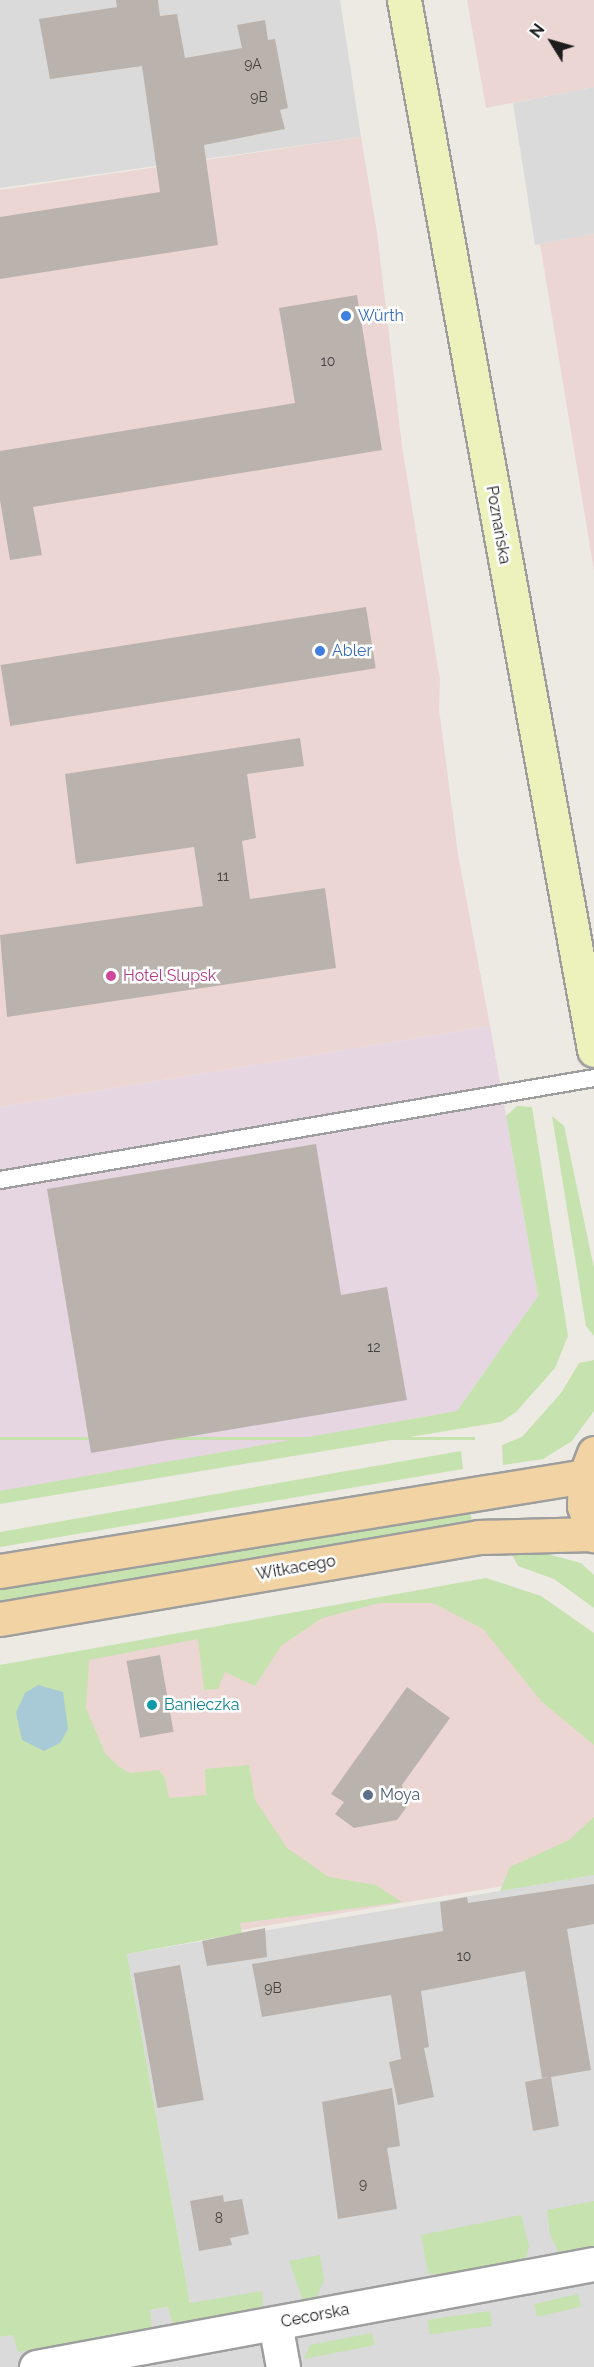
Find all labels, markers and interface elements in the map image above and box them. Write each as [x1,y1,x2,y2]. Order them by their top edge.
north arrow [522,12,582,72]
text: N [526,20,548,41]
house number: 9A [244,56,262,72]
house number: 9B [250,89,268,105]
place label: Würth [358,306,404,326]
marker: Würth [339,309,353,323]
house number: 10 [321,353,335,369]
street label: Poznańska [482,484,514,566]
place label: Abler [332,641,372,661]
marker: Abler [313,644,327,658]
house number: 11 [217,868,229,884]
place label: Hotel Slupsk [123,966,217,986]
marker: Hotel Slupsk [104,969,118,983]
house number: 12 [367,1339,381,1355]
street label: Witkacego [255,1552,337,1584]
place label: Banieczka [164,1695,239,1715]
marker: Banieczka [145,1698,159,1712]
place label: Moya [380,1785,420,1805]
marker: Moya [361,1788,375,1802]
house number: 10 [457,1948,471,1964]
house number: 9B [264,1980,282,1996]
house number: 9 [359,2176,367,2192]
house number: 8 [215,2210,223,2226]
street label: Cecorska [279,2300,351,2332]

